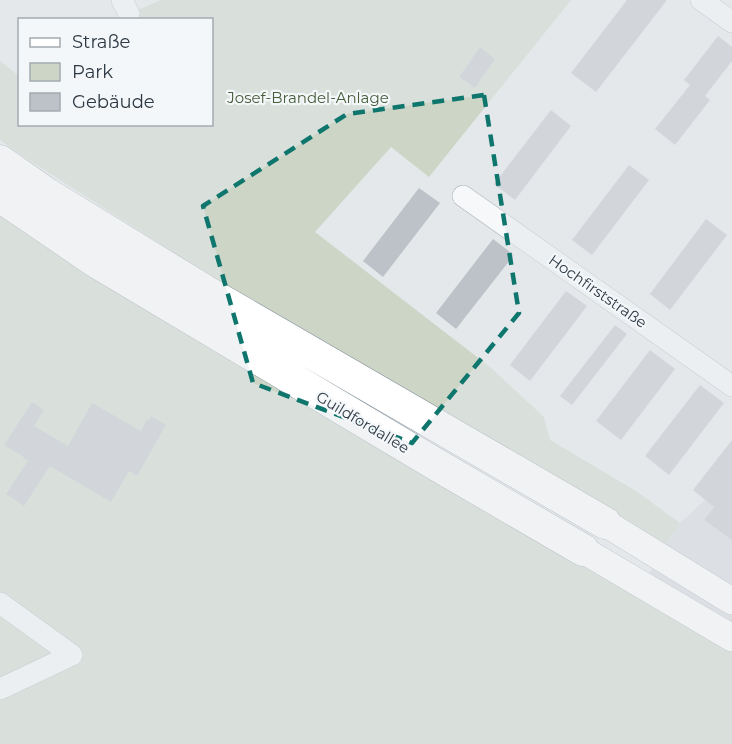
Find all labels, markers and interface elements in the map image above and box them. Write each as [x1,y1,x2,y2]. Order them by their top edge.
legend [18,18,213,126]
text: Straße [72,31,131,53]
text: Park [72,61,113,83]
park label: Josef-Brandel-Anlage [226,88,389,107]
text: Gebäude [72,91,155,113]
street label: Hochfirststraße [545,250,651,332]
street label: Guildfordallee [313,387,413,457]

